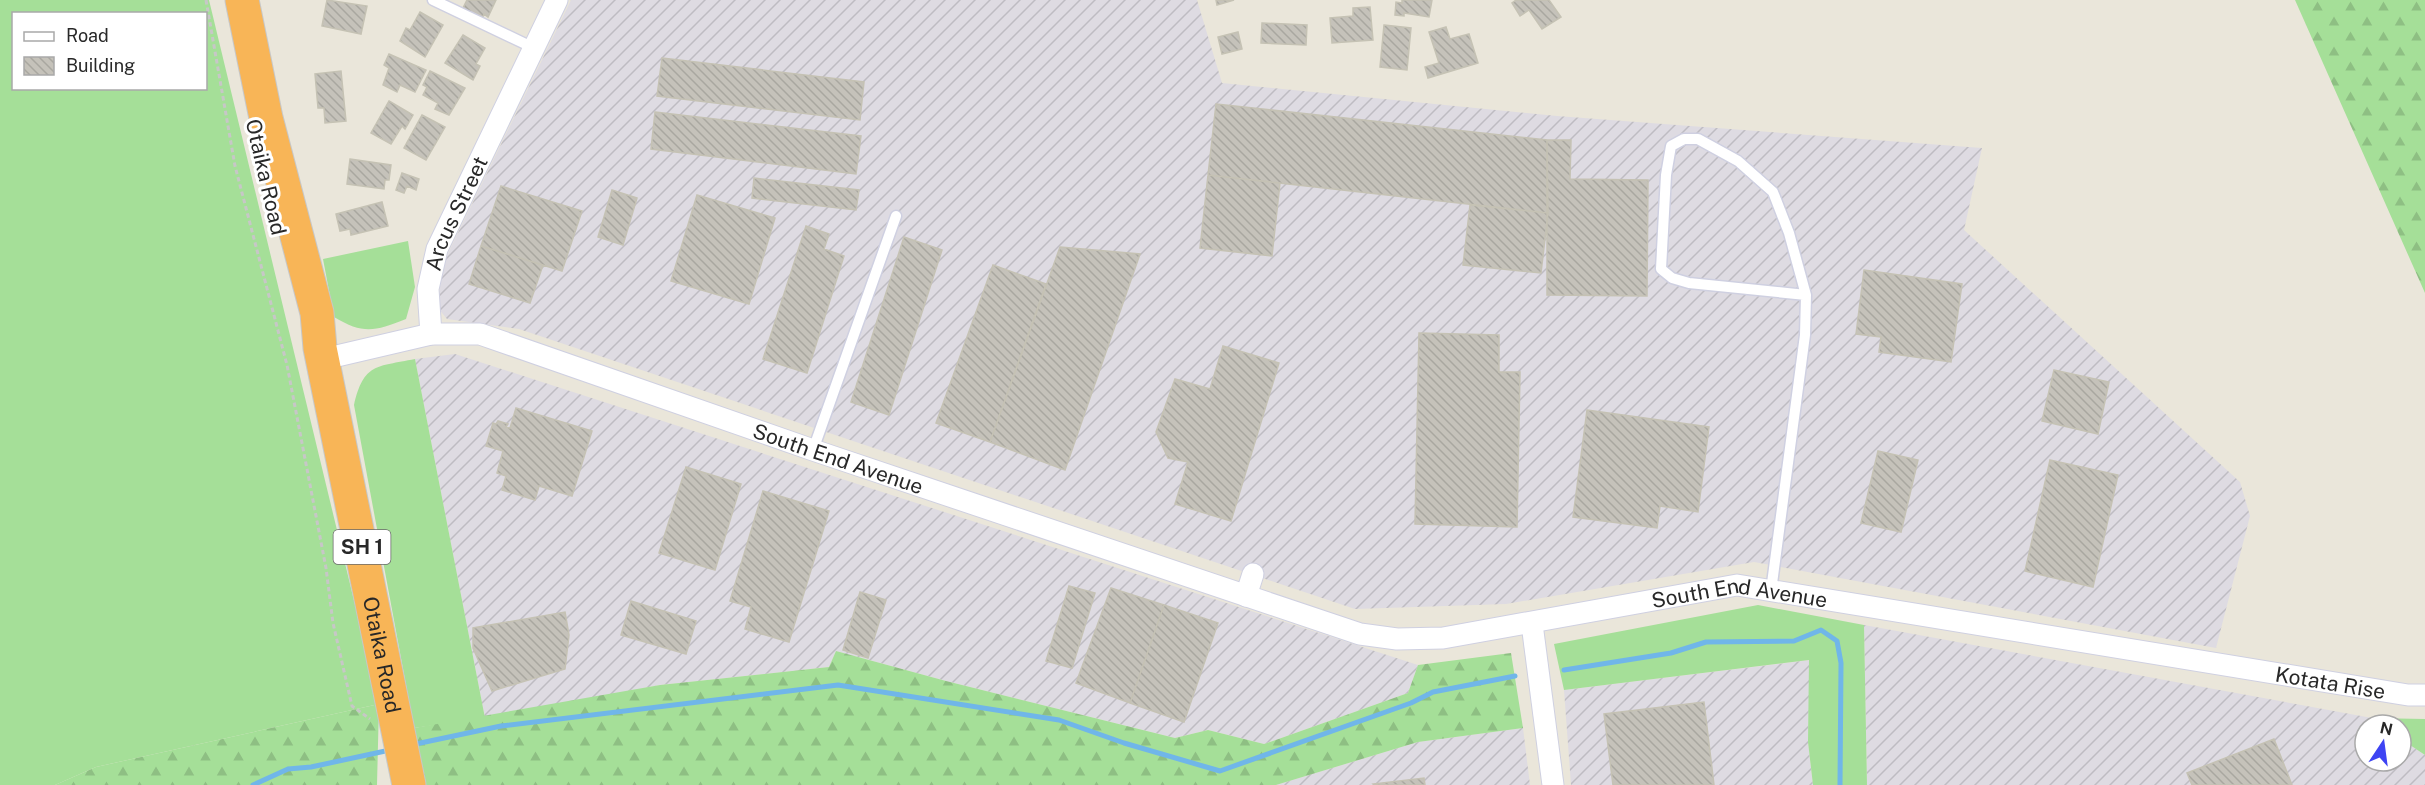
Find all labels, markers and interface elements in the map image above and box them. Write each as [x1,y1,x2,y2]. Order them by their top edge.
legend [12,12,207,90]
text: Road [66,25,109,46]
text: Building [66,55,135,76]
street label: Otaika Road [241,117,291,237]
street label: Arcus Street [420,152,492,273]
street label: South End Avenue [750,418,927,499]
road number: SH 1 [334,530,391,564]
street label: South End Avenue [1649,572,1829,613]
street label: Otaika Road [358,594,407,715]
street label: Kotata Rise [2274,661,2387,704]
north arrow [2353,713,2413,773]
text: N [2378,718,2394,740]

